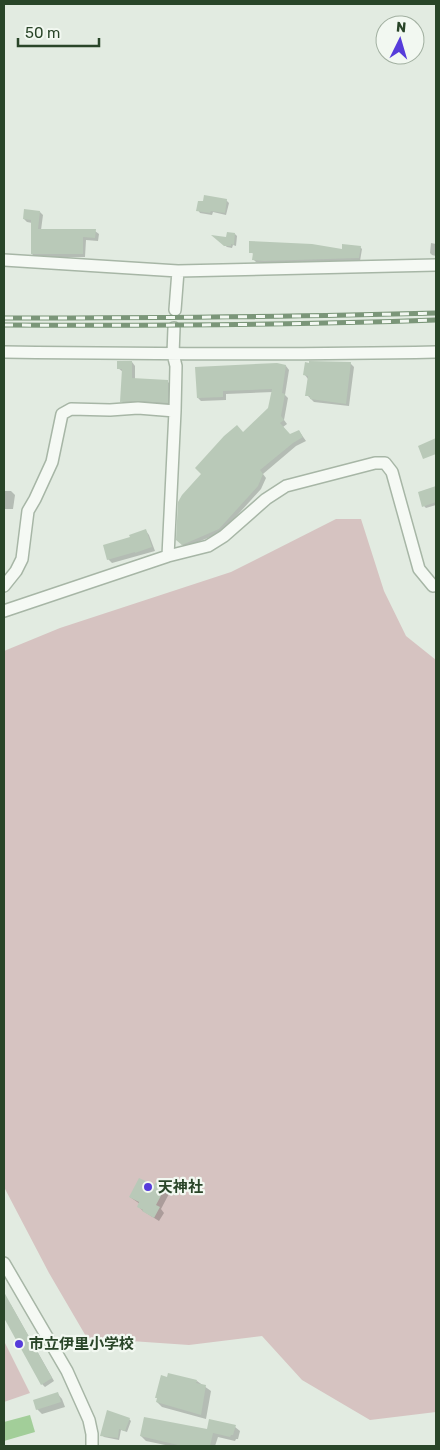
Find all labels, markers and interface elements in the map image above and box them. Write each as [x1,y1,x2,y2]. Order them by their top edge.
scale bar [18,15,99,47]
north arrow [375,15,425,65]
text: N [395,19,407,36]
text: 50 m [25,24,60,42]
place label: 天神社 [158,1178,203,1196]
marker: 天神社 [142,1181,154,1193]
place label: 市立伊里小学校 [29,1335,134,1353]
marker: 市立伊里小学校 [13,1338,25,1350]

